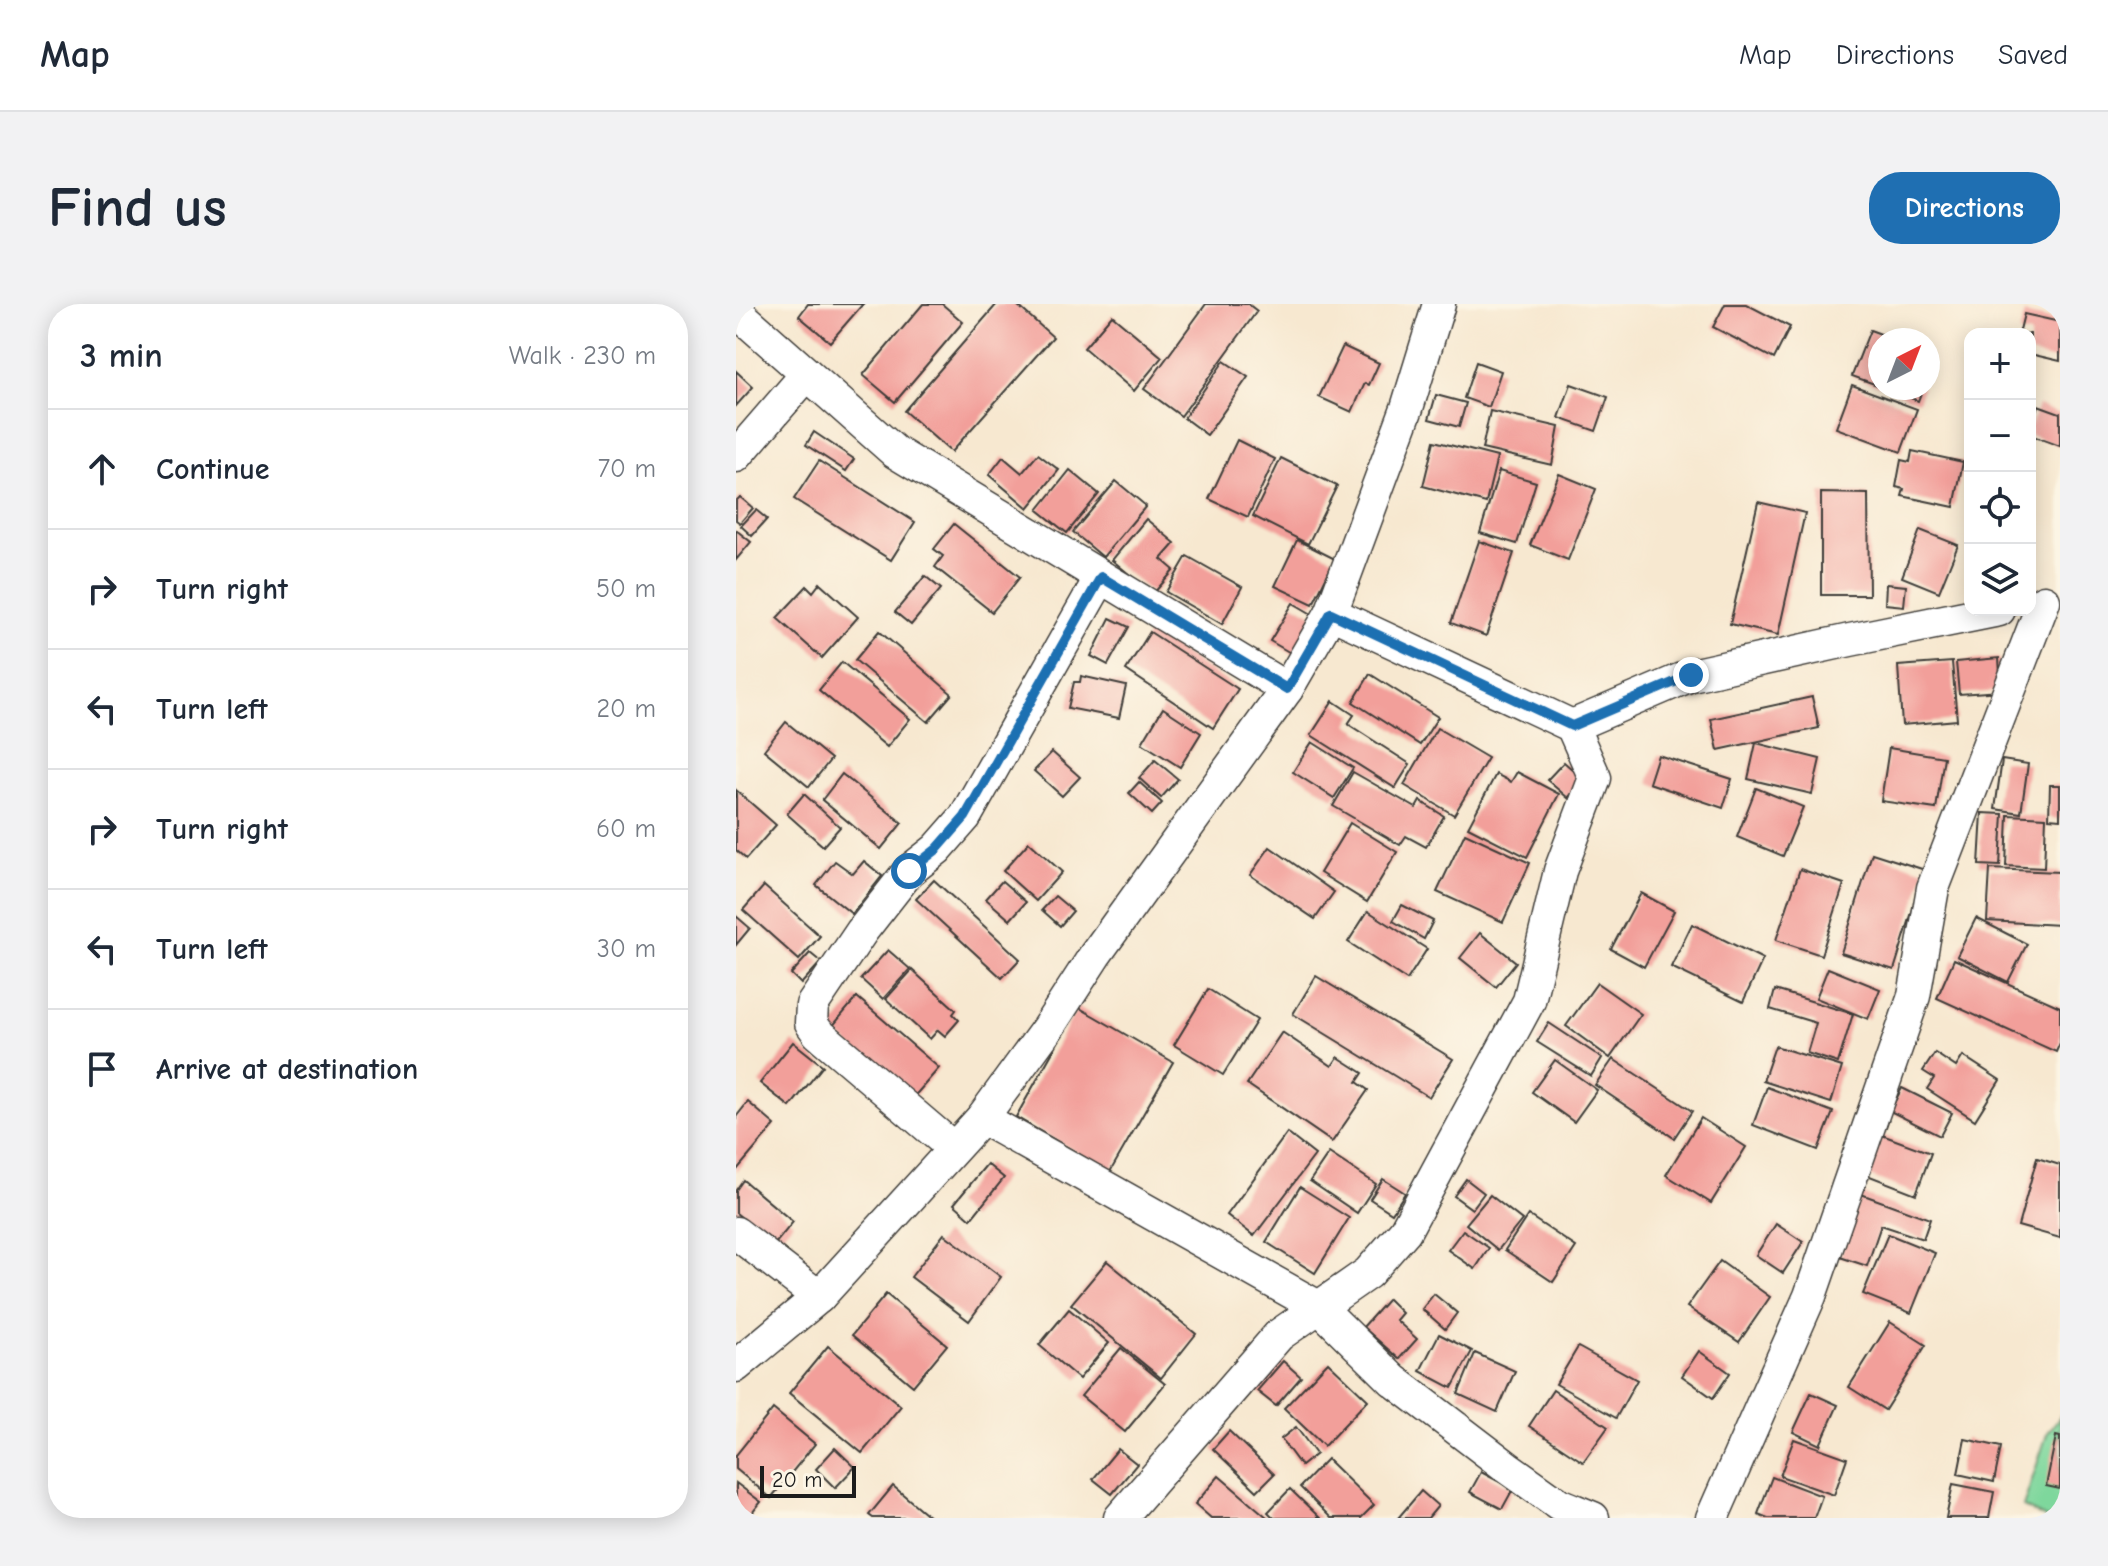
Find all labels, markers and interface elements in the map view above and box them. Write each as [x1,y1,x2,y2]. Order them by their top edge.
text: Map [40,33,110,77]
text: Map [1739,39,1792,71]
text: Directions [1836,39,1954,71]
text: Saved [1998,39,2068,71]
button: Directions [1869,172,2060,244]
text: Find us [48,176,227,240]
north arrow [1868,328,1940,400]
map controls [1964,328,2036,616]
button: + [1964,328,2036,400]
text: 3 min [80,336,163,376]
text: Walk · 230 m [509,341,656,371]
button: − [1964,400,2036,472]
icon: ahead [80,447,124,491]
text: Continue [156,452,270,487]
text: 70 m [598,454,656,484]
button: locate [1964,472,2036,544]
button: layers [1964,544,2036,616]
icon: right [80,567,124,611]
text: Turn right [156,572,288,607]
text: 50 m [596,574,656,604]
route end [1673,657,1709,693]
icon: left [80,687,124,731]
text: Turn left [156,692,268,727]
text: 20 m [596,694,656,724]
icon: right [80,807,124,851]
text: Turn right [156,812,288,847]
text: 60 m [596,814,656,844]
route start [891,853,927,889]
icon: left [80,927,124,971]
text: Turn left [156,932,268,967]
text: 30 m [597,934,656,964]
icon: arrive [80,1047,124,1091]
text: Arrive at destination [156,1052,418,1087]
scale bar [760,1462,856,1498]
text: 20 m [772,1467,822,1493]

